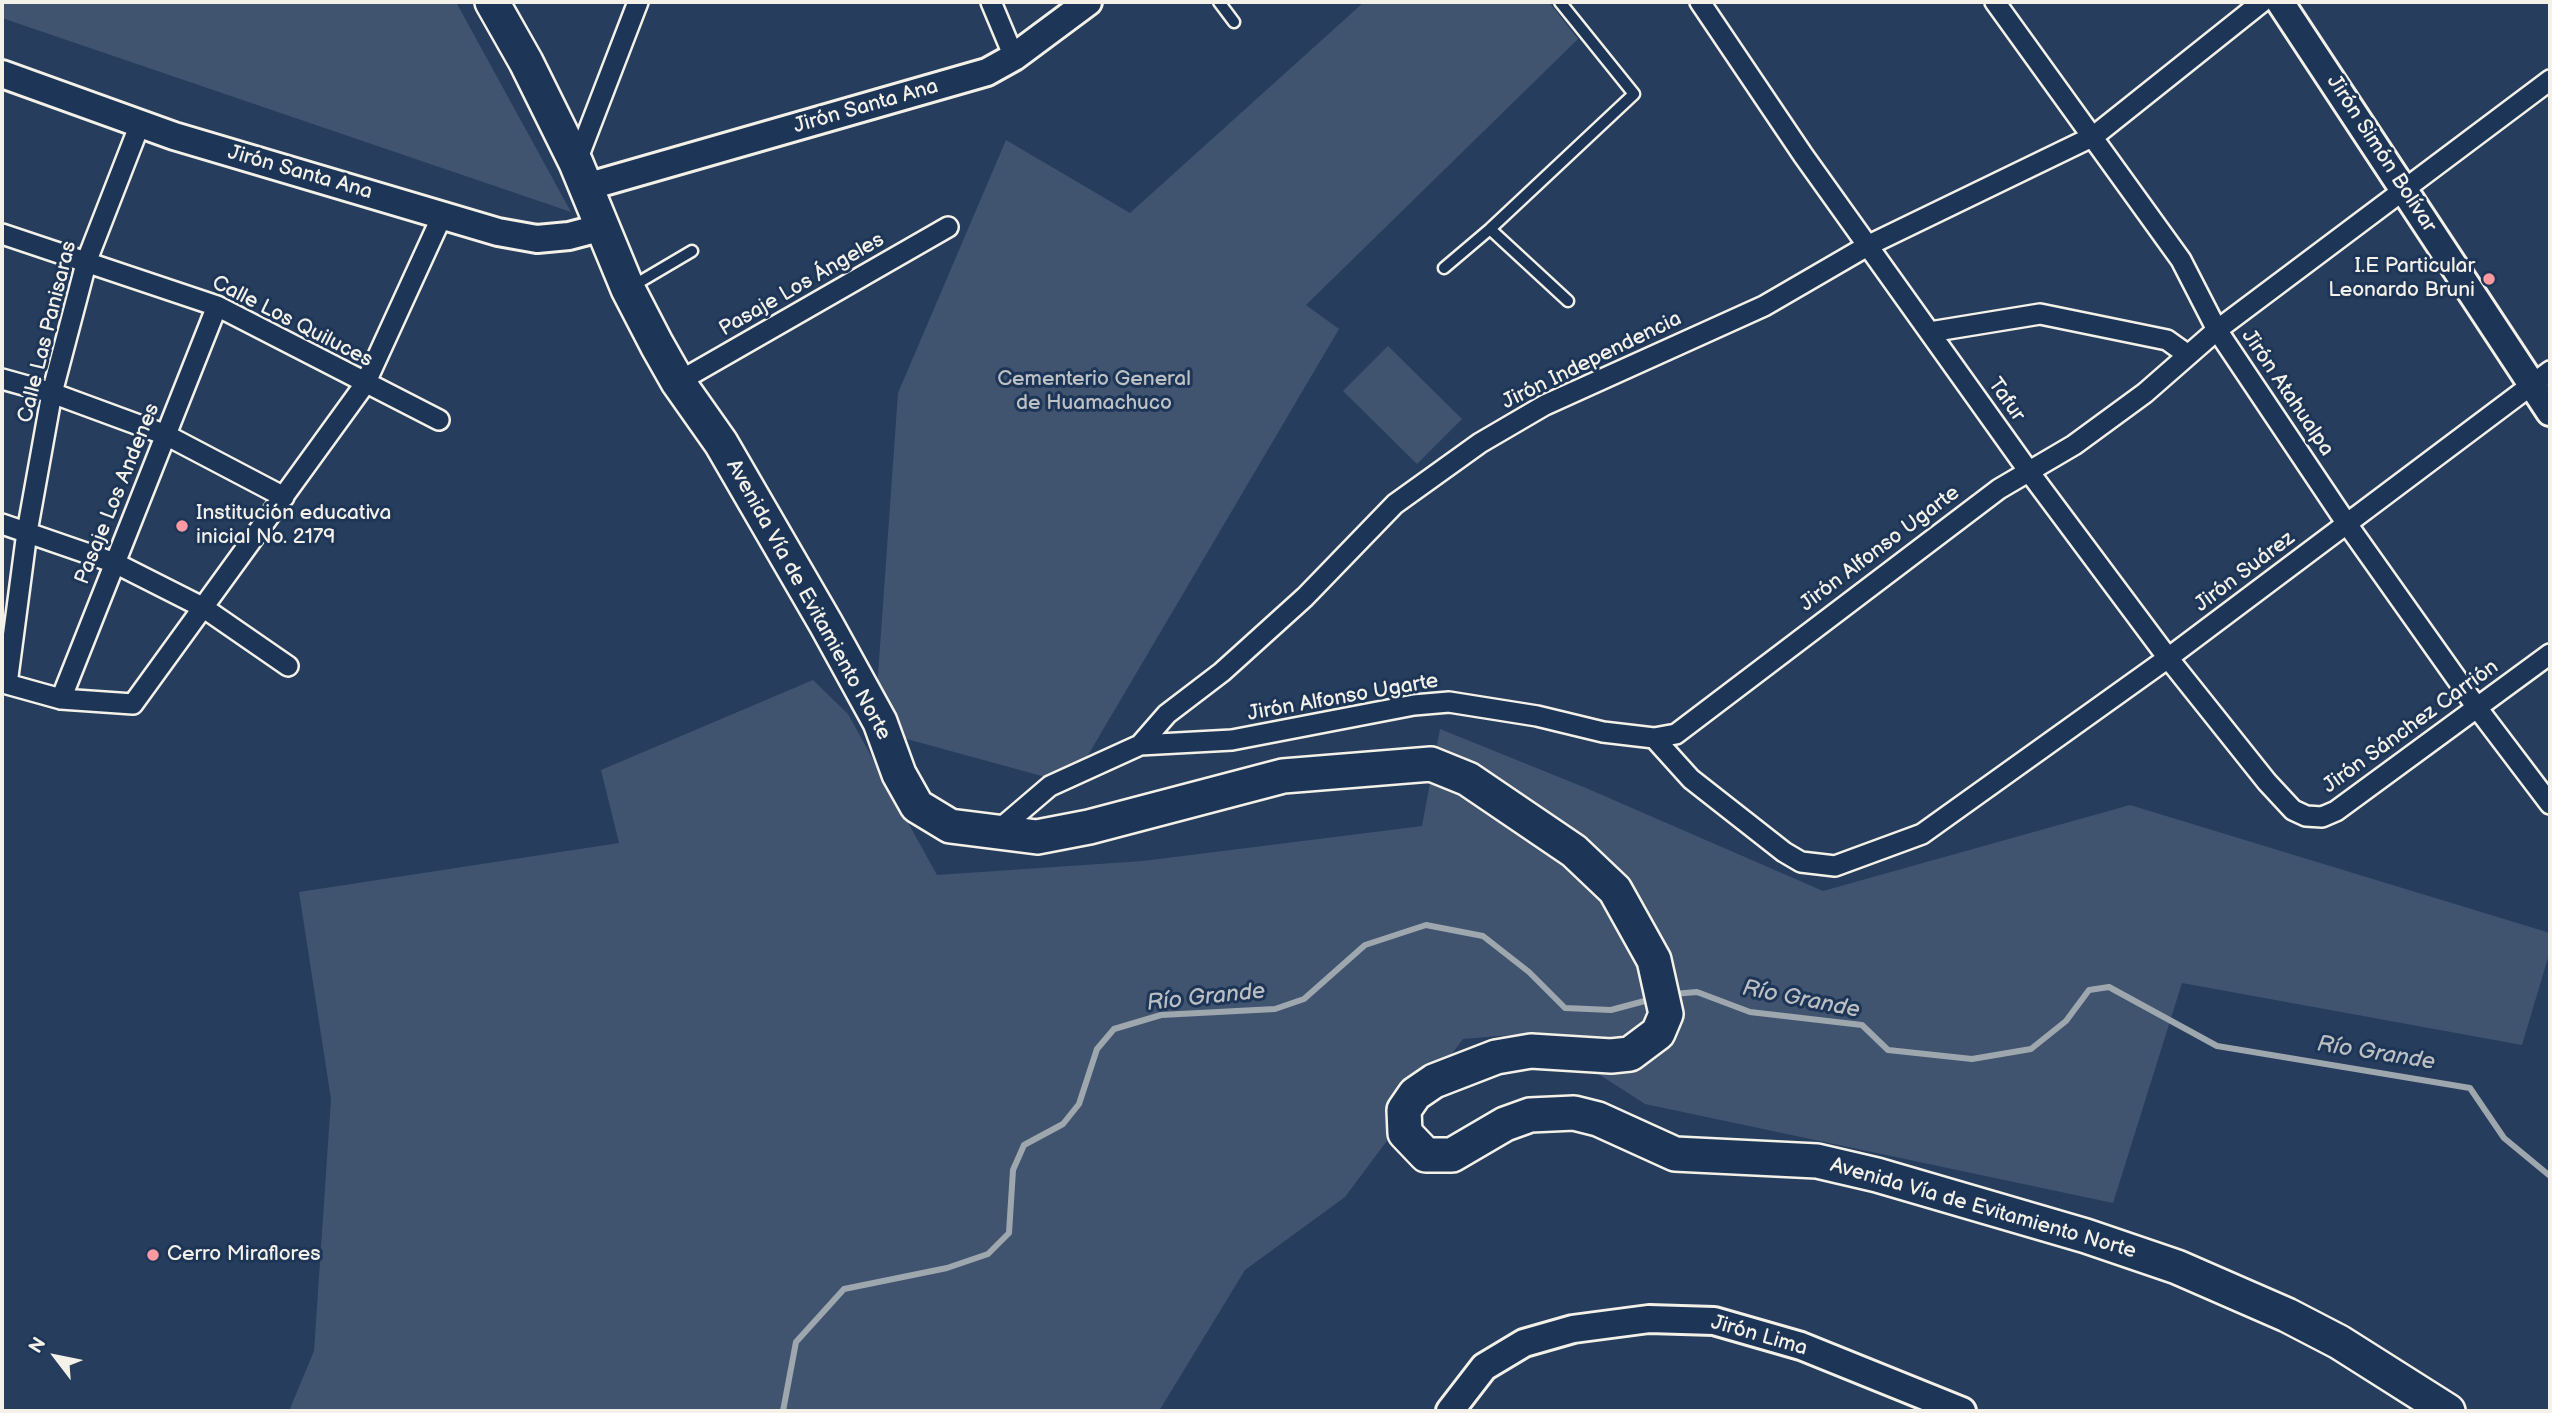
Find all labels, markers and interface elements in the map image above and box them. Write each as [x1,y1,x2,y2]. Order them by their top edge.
street label: Jirón Simón Bolívar [2321,71,2441,237]
street label: Jirón Santa Ana [791,74,941,140]
street label: Jirón Santa Ana [225,140,375,206]
street label: Pasaje Los Ángeles [715,228,889,342]
street label: Calle Las Panisaras [13,239,83,425]
place label: I.E Particular Leonardo Bruni [2328,254,2475,304]
street label: Calle Los Quiluces [207,271,377,373]
marker: I.E Particular Leonardo Bruni [2481,271,2497,287]
street label: Jirón Independencia [1498,307,1686,415]
street label: Jirón Atahualpa [2235,325,2339,461]
park label: Cementerio General de Huamachuco [997,367,1191,417]
street label: Tafur [1982,373,2030,427]
street label: Pasaje Los Andenes [70,400,166,588]
street label: Avenida Vía de Evitamiento Norte [720,455,896,745]
street label: Jirón Alfonso Ugarte [1795,481,1965,617]
place label: Institución educativa inicial No. 2179 [196,501,391,551]
marker: Institución educativa inicial No. 2179 [174,518,190,534]
street label: Jirón Suárez [2190,526,2300,618]
street label: Jirón Sánchez Carrión [2318,655,2504,799]
street label: Jirón Alfonso Ugarte [1246,669,1440,727]
water label: Río Grande [1740,975,1862,1025]
water label: Río Grande [1145,978,1267,1018]
water label: Río Grande [2315,1031,2437,1077]
street label: Avenida Vía de Evitamiento Norte [1827,1153,2139,1265]
place label: Cerro Miraflores [167,1242,321,1268]
marker: Cerro Miraflores [145,1247,161,1263]
street label: Jirón Lima [1708,1310,1810,1362]
north arrow [21,1322,91,1392]
text: N [24,1333,51,1358]

